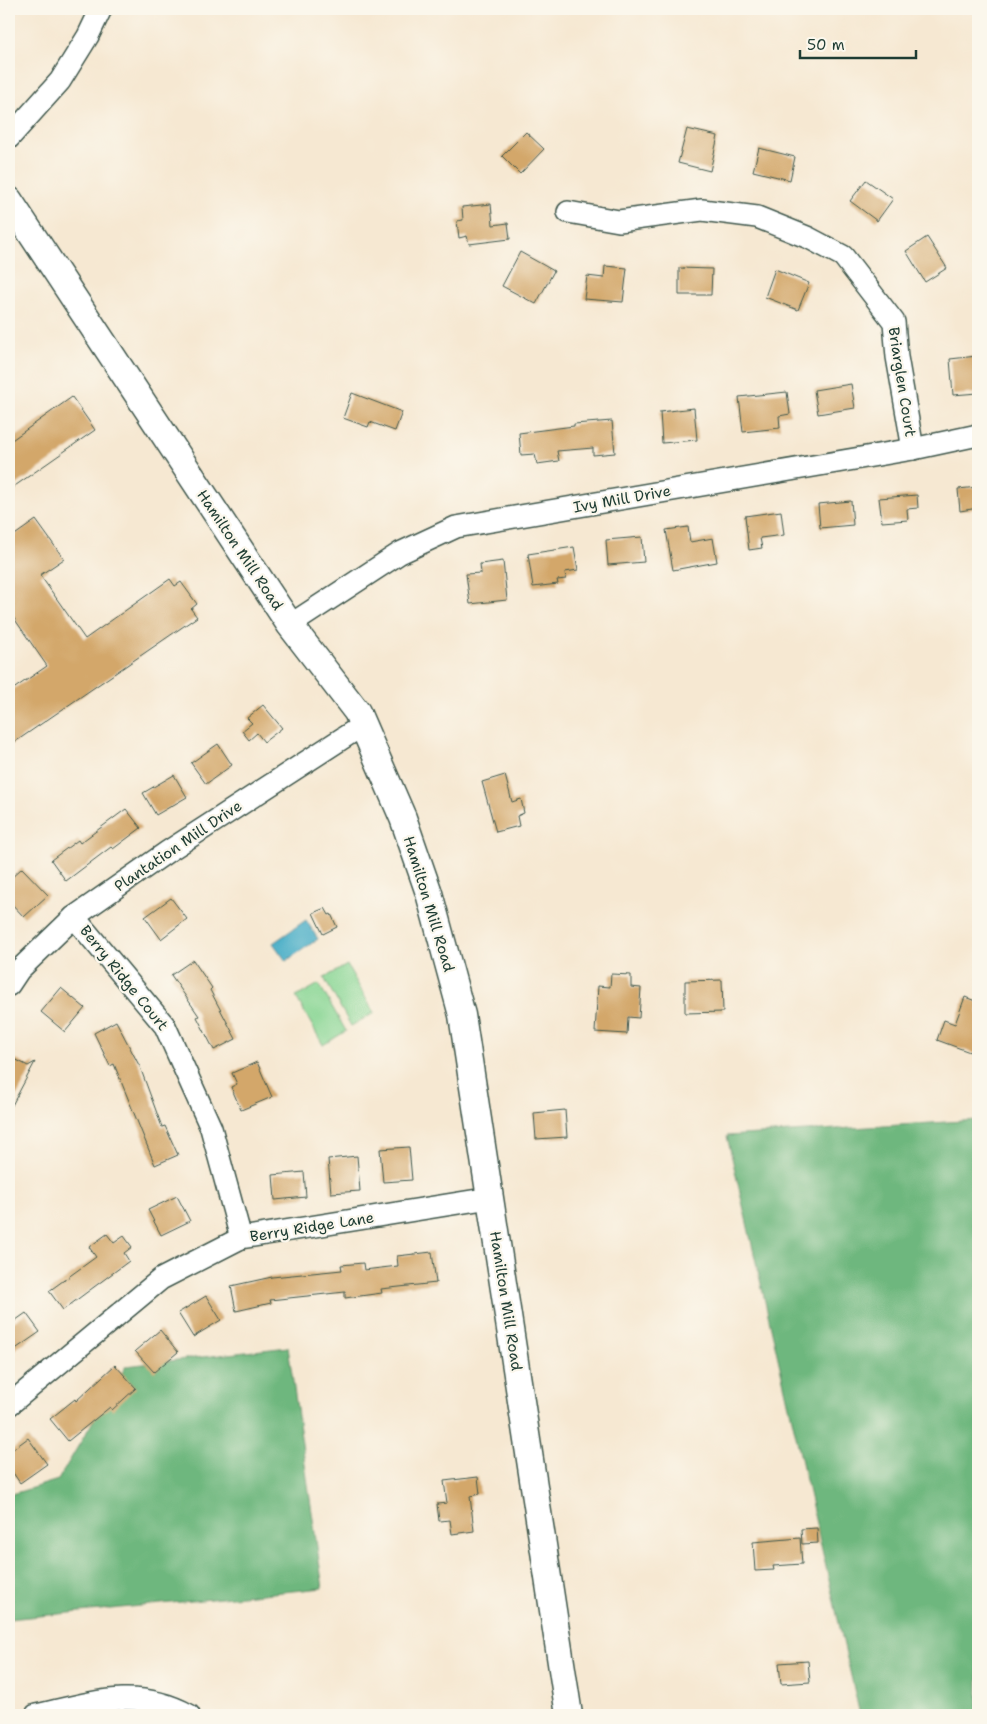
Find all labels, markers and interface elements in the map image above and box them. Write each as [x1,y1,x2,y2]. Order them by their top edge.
scale bar [800,28,916,60]
text: 50 m [807,35,845,55]
street label: Briarglen Court [883,326,921,438]
street label: Ivy Mill Drive [572,481,672,517]
street label: Hamilton Mill Road [192,486,288,615]
street label: Plantation Mill Drive [110,796,246,896]
street label: Hamilton Mill Road [399,834,459,975]
street label: Berry Ridge Court [75,921,173,1035]
street label: Berry Ridge Lane [248,1207,376,1247]
street label: Hamilton Mill Road [485,1230,527,1373]

